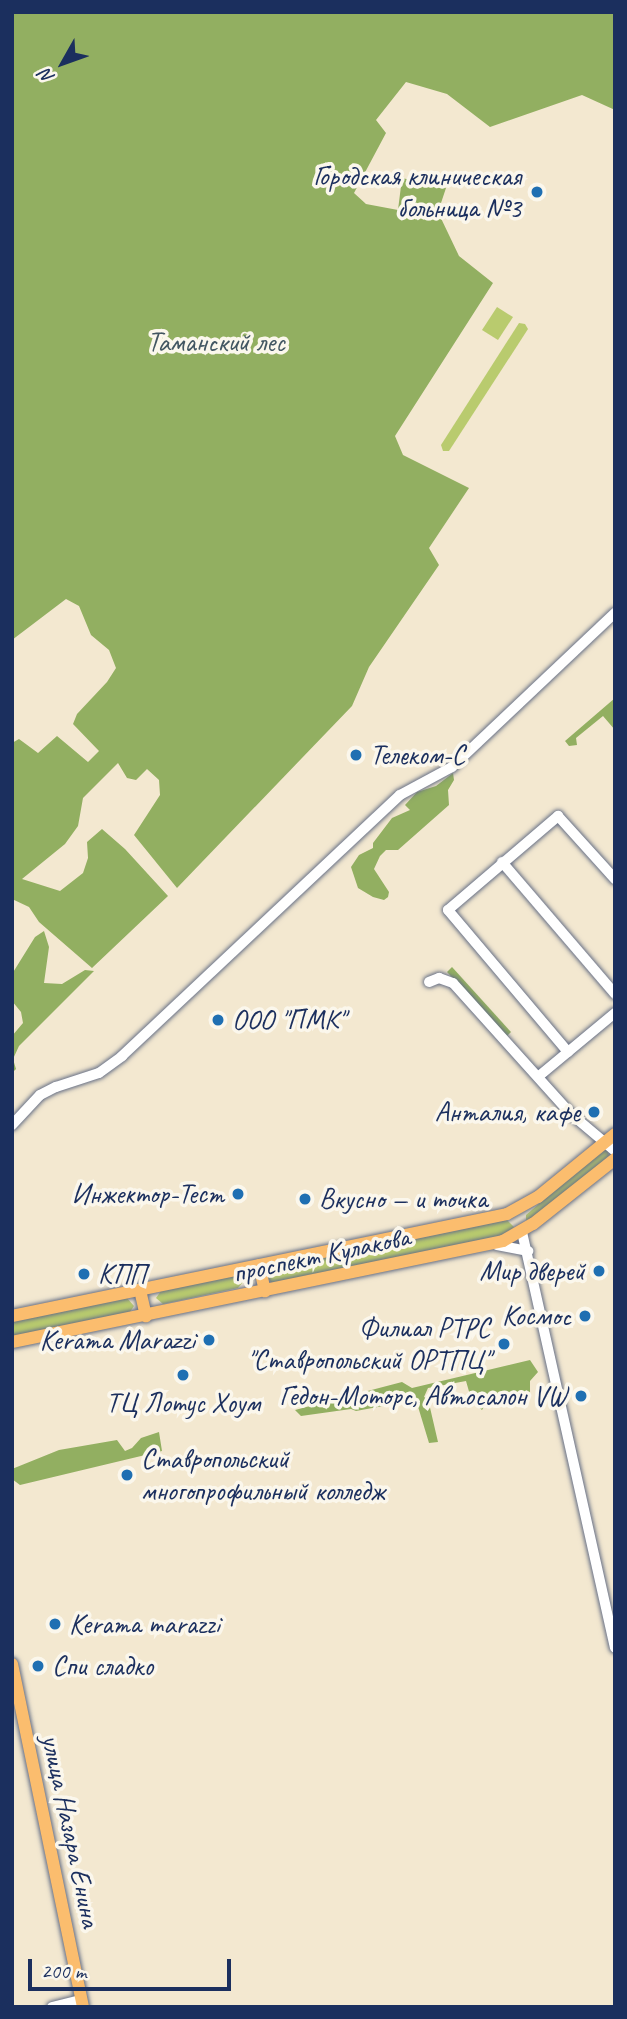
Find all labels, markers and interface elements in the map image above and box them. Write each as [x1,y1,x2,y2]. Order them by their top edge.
north arrow [28,28,98,98]
text: N [34,64,60,89]
place label: Городская клиническая больница №3 [315,159,521,225]
marker: Городская клиническая больница №3 [527,182,547,202]
park label: Таманский лес [147,325,285,359]
place label: Телеком-С [370,738,465,772]
marker: Телеком-С [348,747,364,763]
place label: ООО "ПМК" [232,1003,345,1037]
marker: ООО "ПМК" [210,1012,226,1028]
place label: Анталия, кафе [435,1095,580,1129]
marker: Анталия, кафе [586,1104,602,1120]
place label: Инжектор-Тест [71,1177,224,1211]
place label: Вкусно — и точка [319,1182,487,1216]
marker: Инжектор-Тест [230,1186,246,1202]
marker: Вкусно — и точка [297,1191,313,1207]
street label: проспект Кулакова [230,1220,412,1290]
place label: Мир дверей [479,1254,585,1288]
place label: КПП [98,1257,146,1291]
marker: Мир дверей [591,1263,607,1279]
marker: КПП [76,1266,92,1282]
place label: Космос [502,1299,571,1333]
marker: Космос [577,1308,593,1324]
place label: Филиал РТРС "Ставропольский ОРТПЦ" [247,1311,490,1377]
place label: Kerama Marazzi [40,1323,195,1357]
marker: Kerama Marazzi [201,1332,217,1348]
marker: Филиал РТРС "Ставропольский ОРТПЦ" [496,1336,512,1352]
marker: ТЦ Лотус Хоум [175,1367,191,1383]
place label: Гедон-Моторс, Автосалон VW [279,1379,567,1413]
place label: ТЦ Лотус Хоум [106,1386,260,1420]
marker: Гедон-Моторс, Автосалон VW [573,1388,589,1404]
place label: Ставропольский многопрофильный колледж [141,1442,384,1508]
marker: Ставропольский многопрофильный колледж [119,1467,135,1483]
place label: Kerama marazzi [69,1607,220,1641]
marker: Kerama marazzi [47,1616,63,1632]
place label: Спи сладко [52,1649,153,1683]
marker: Спи сладко [30,1658,46,1674]
street label: улица Назара Енина [34,1732,108,1930]
scale bar [32,1946,234,1990]
text: 200 m [41,1958,86,1984]

